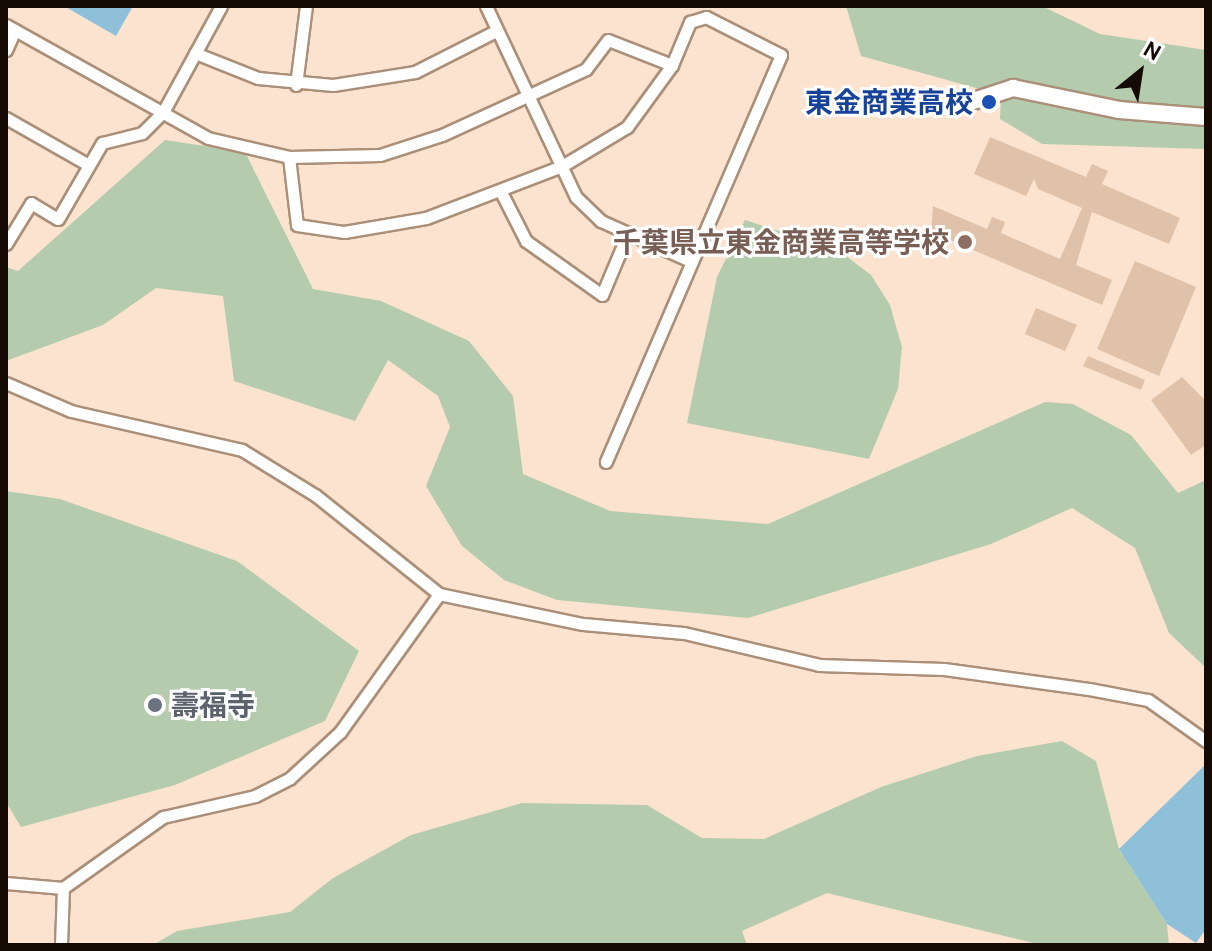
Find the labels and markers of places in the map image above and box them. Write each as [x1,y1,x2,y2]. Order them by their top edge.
place label: 東金商業高校 [805,85,973,119]
marker: 東金商業高校 [980,93,998,111]
place label: 千葉県立東金商業高等学校 [613,225,949,259]
marker: 千葉県立東金商業高等学校 [956,233,974,251]
place label: 壽福寺 [171,688,255,722]
marker: 壽福寺 [146,696,164,714]

